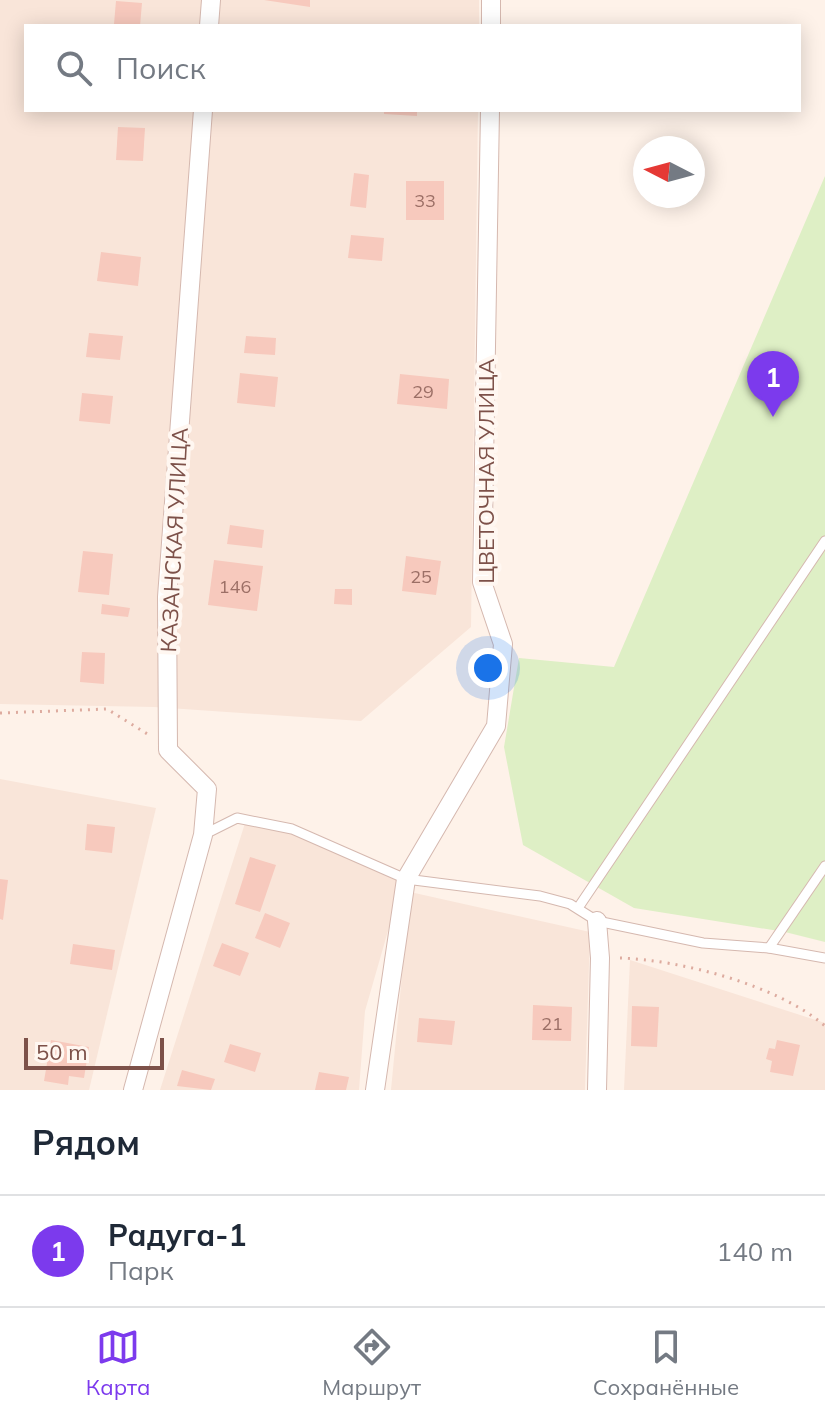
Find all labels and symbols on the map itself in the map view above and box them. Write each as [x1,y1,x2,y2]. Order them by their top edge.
north arrow [633,136,705,208]
house number: 33 [414,189,436,212]
pin: 1 [747,351,799,417]
street label: ЦВЕТОЧНАЯ УЛИЦА [472,358,500,584]
house number: 29 [412,380,434,403]
street label: КАЗАНСКАЯ УЛИЦА [154,427,194,653]
house number: 25 [410,565,432,588]
house number: 146 [219,575,251,598]
your location [468,648,508,688]
house number: 21 [541,1012,563,1035]
scale bar [24,1034,164,1070]

